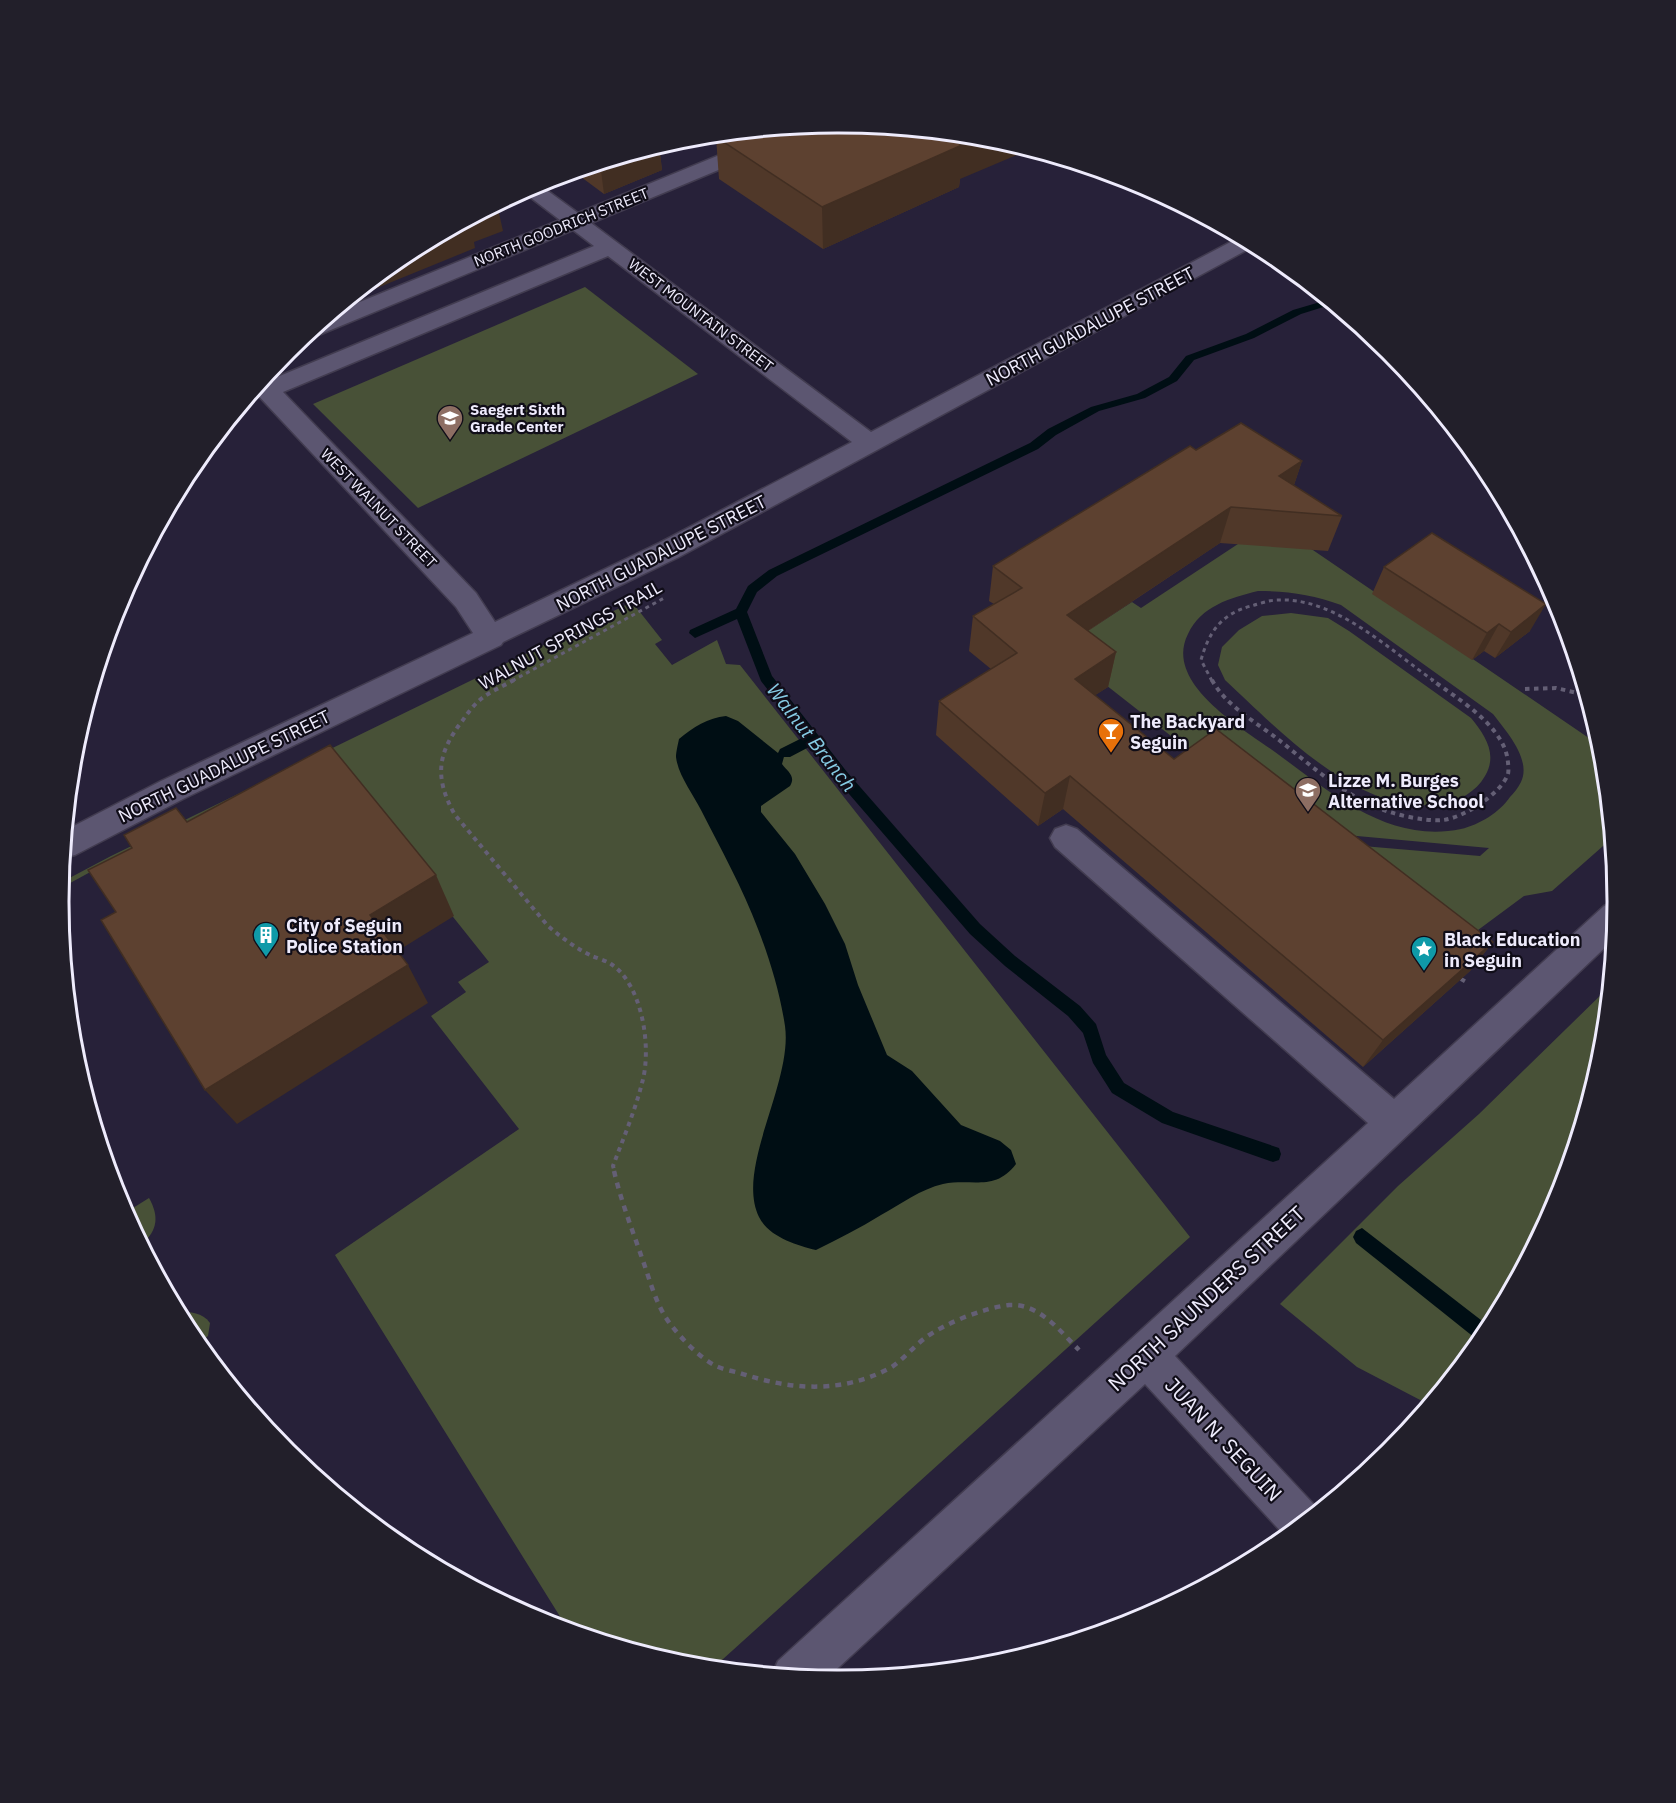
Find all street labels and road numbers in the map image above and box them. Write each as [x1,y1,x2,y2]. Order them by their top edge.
street label: NORTH GOODRICH STREET [471,183,652,271]
street label: WEST MOUNTAIN STREET [625,254,778,376]
street label: NORTH GUADALUPE STREET [982,261,1198,391]
street label: WEST WALNUT STREET [317,444,441,572]
street label: NORTH GUADALUPE STREET [552,490,770,616]
street label: WALNUT SPRINGS TRAIL [475,575,665,695]
street label: NORTH GUADALUPE STREET [114,705,334,827]
street label: NORTH SAUNDERS STREET [1101,1199,1311,1397]
street label: JUAN N. SEGUIN [1159,1371,1289,1507]

